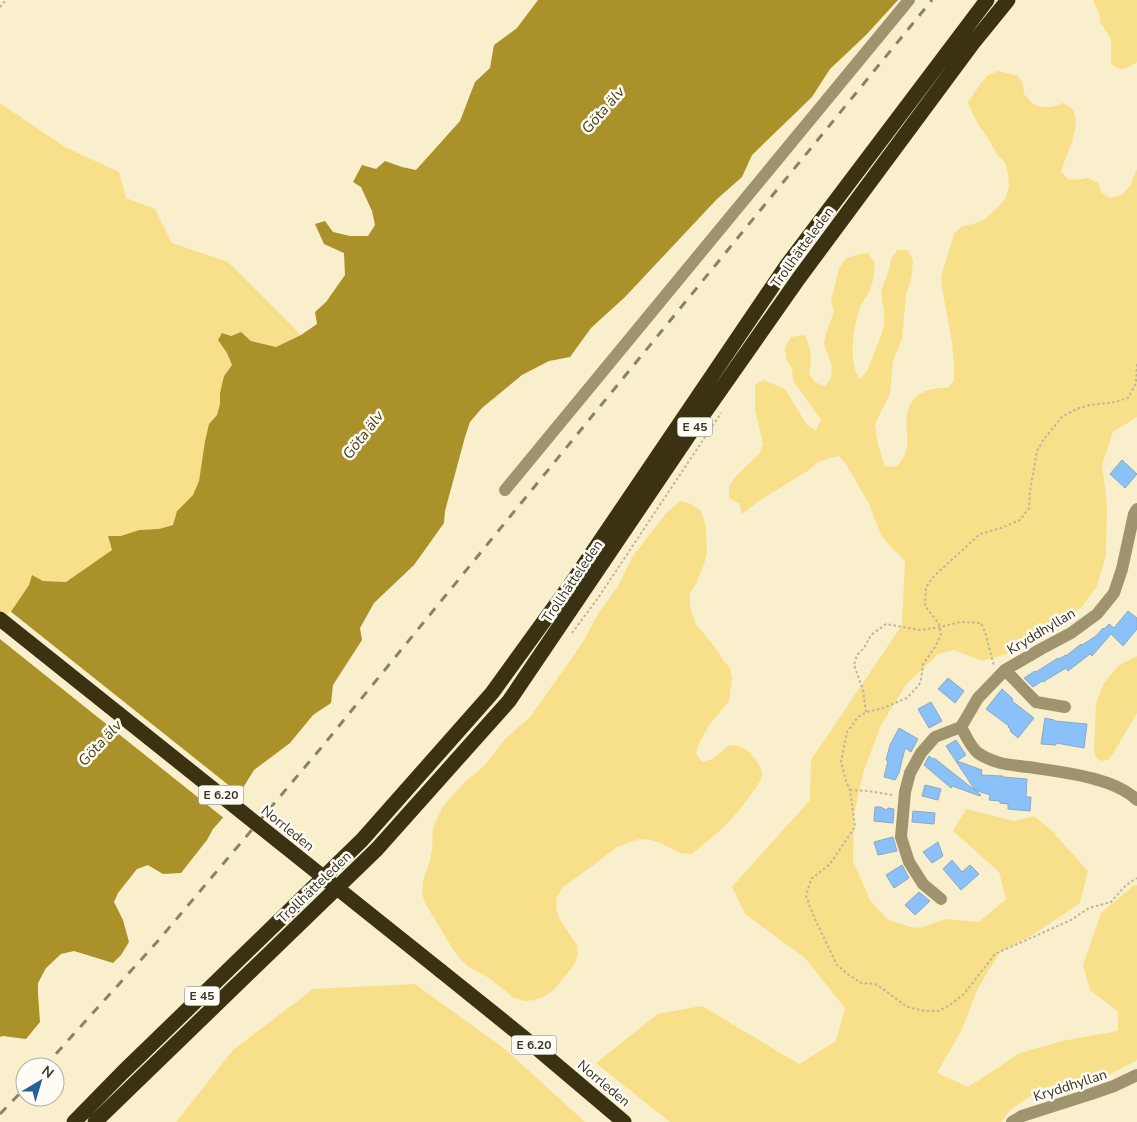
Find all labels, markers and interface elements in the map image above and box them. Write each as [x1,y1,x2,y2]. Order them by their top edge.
water label: Göta älv [577,81,630,138]
street label: Trollhätteleden [767,203,838,292]
water label: Göta älv [338,406,389,463]
road number: E 45 [678,418,712,437]
street label: Trollhätteleden [538,536,607,626]
street label: Kryddhyllan [1004,604,1079,659]
water label: Göta älv [74,715,127,770]
road number: E 6.20 [198,786,244,804]
street label: Norrleden [257,801,318,856]
street label: Trollhätteleden [273,847,355,927]
road number: E 45 [184,986,220,1006]
road number: E 6.20 [512,1036,556,1054]
street label: Norrleden [573,1056,634,1111]
north arrow [15,1057,65,1107]
text: N [38,1061,58,1083]
street label: Kryddhyllan [1031,1065,1109,1106]

